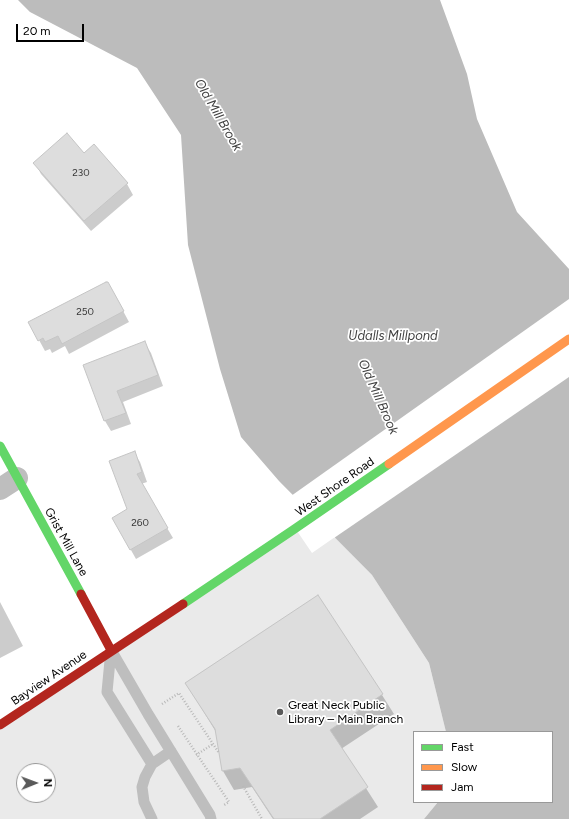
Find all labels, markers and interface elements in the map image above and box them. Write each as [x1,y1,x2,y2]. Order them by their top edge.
scale bar [18,16,86,42]
text: 20 m [23,24,51,38]
water label: Old Mill Brook [191,76,245,154]
house number: 230 [72,167,90,179]
house number: 250 [76,306,94,318]
water label: Udalls Millpond [348,328,438,344]
water label: Old Mill Brook [354,357,402,437]
street label: West Shore Road [293,454,377,520]
street label: Grist Mill Lane [41,505,91,579]
house number: 260 [131,517,149,529]
street label: Bayview Avenue [8,647,90,709]
place label: Great Neck Public Library – Main Branch [288,698,403,726]
marker: Great Neck Public Library – Main Branch [275,707,285,717]
legend [413,731,553,803]
text: Fast [451,740,474,754]
text: Slow [451,760,477,774]
north arrow [16,763,56,803]
text: N [41,778,54,787]
text: Jam [451,780,474,794]

